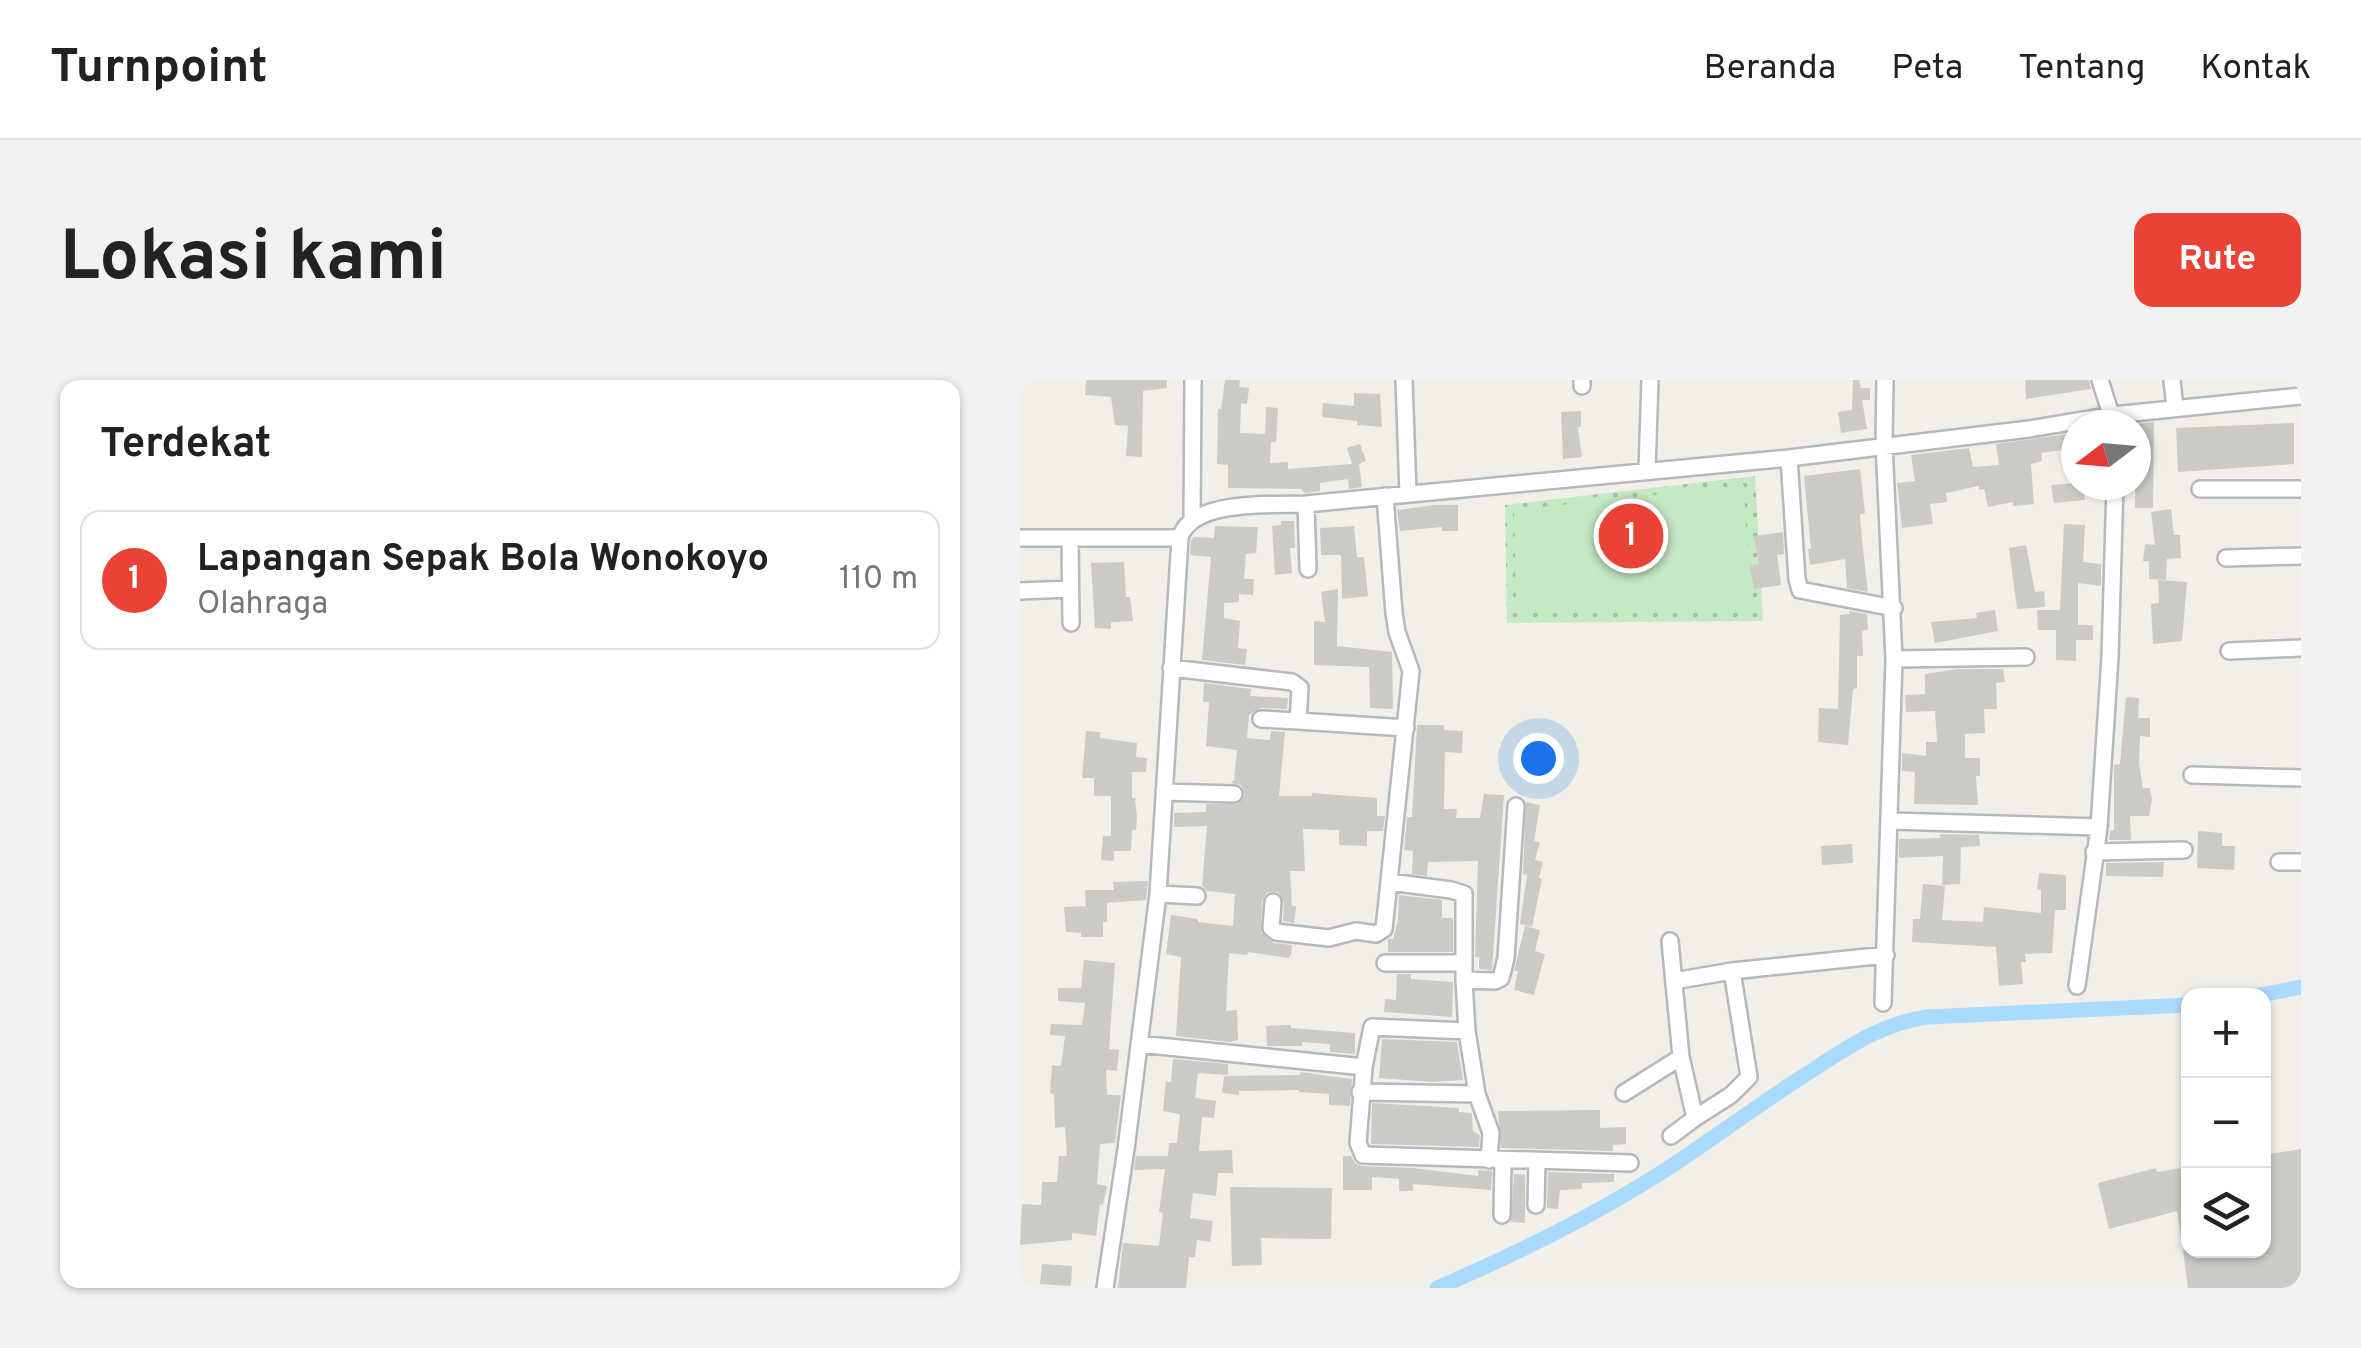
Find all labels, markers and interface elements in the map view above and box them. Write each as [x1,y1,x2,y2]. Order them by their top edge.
text: Turnpoint [50,39,268,99]
text: Beranda [1704,47,1836,91]
text: Peta [1891,47,1963,91]
text: Tentang [2018,47,2145,91]
text: Kontak [2200,47,2311,91]
button: Rute [2134,213,2301,307]
text: Lokasi kami [60,216,447,305]
north arrow [2061,410,2151,500]
text: Terdekat [100,419,271,472]
pin: 1 [1598,498,1664,574]
text: Lapangan Sepak Bola Wonokoyo [197,536,769,585]
text: 1 [128,560,141,600]
text: 110 m [839,560,918,600]
text: Olahraga [197,585,328,625]
your location [1513,733,1564,784]
map controls [2181,988,2271,1258]
button: + [2181,988,2271,1078]
button: − [2181,1078,2271,1168]
button: layers [2181,1168,2271,1258]

